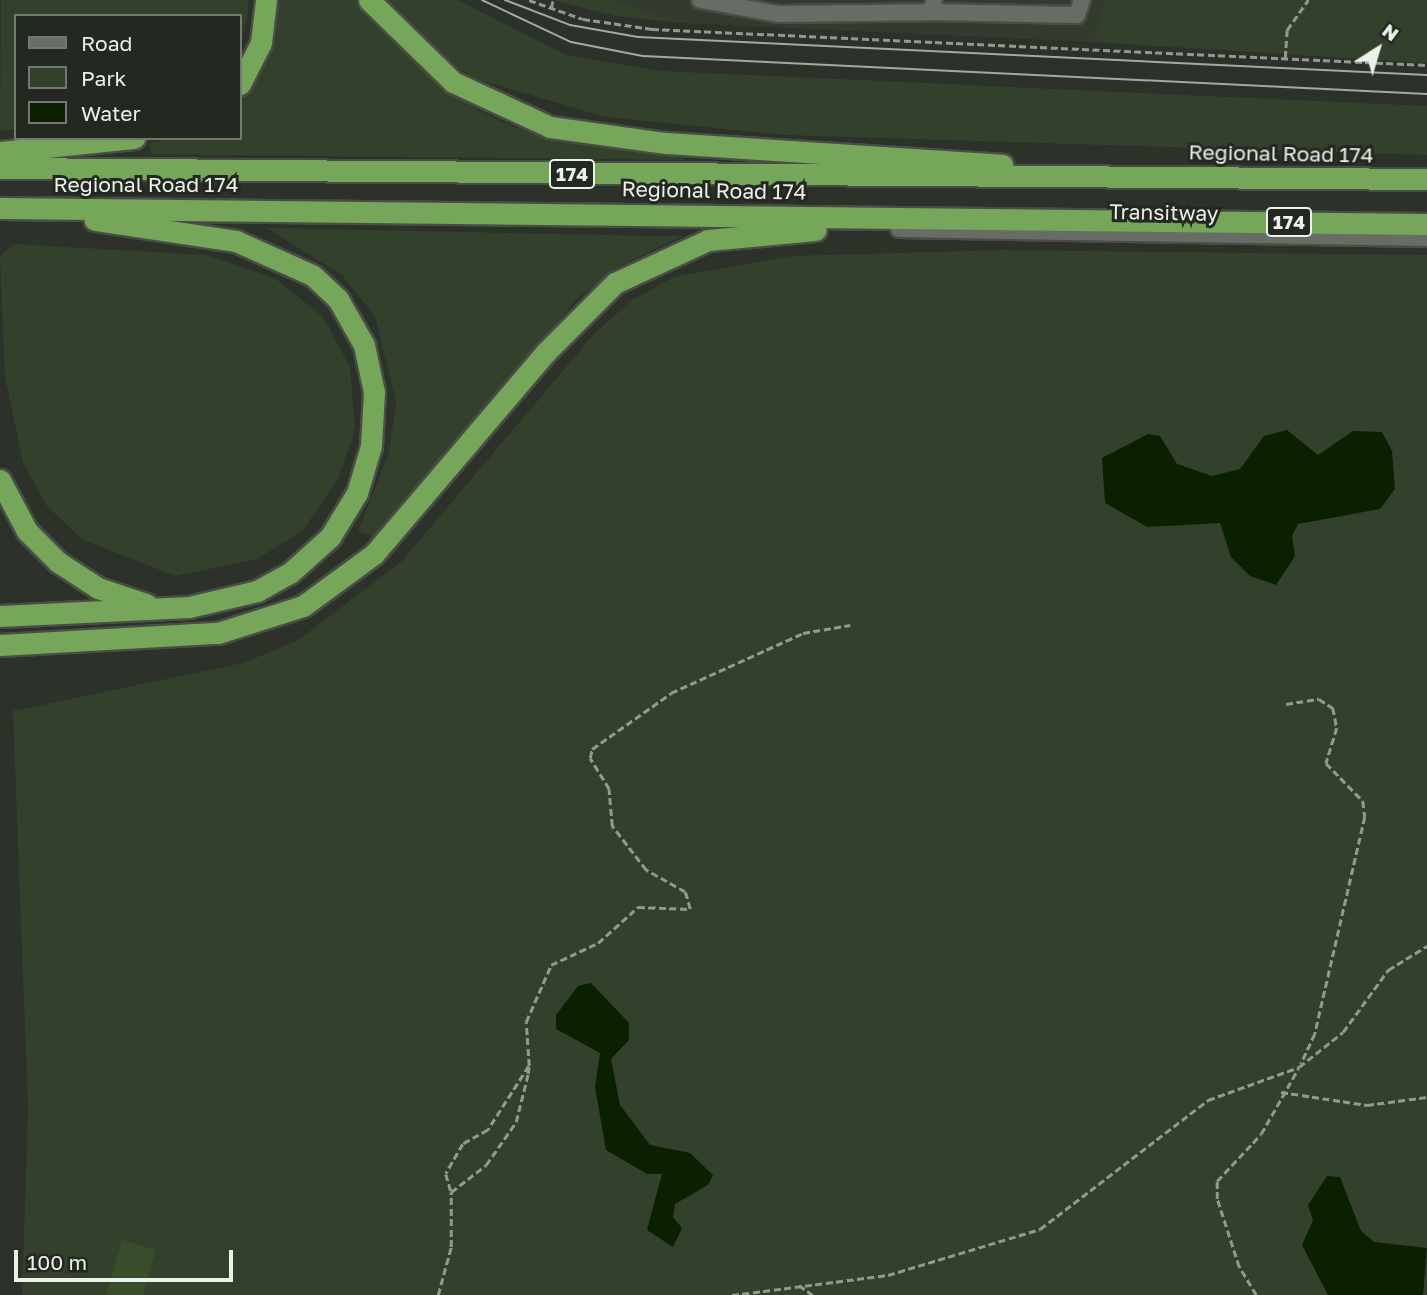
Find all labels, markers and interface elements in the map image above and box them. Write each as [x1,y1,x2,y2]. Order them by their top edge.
legend [14,14,242,140]
north arrow [1343,14,1413,84]
text: N [1378,18,1404,45]
text: Road [81,30,132,56]
text: Park [81,65,126,91]
text: Water [81,100,141,126]
street label: Regional Road 174 [1188,139,1374,167]
road number: 174 [548,158,596,190]
street label: Regional Road 174 [54,171,238,197]
street label: Regional Road 174 [621,176,807,204]
street label: Transitway [1109,198,1219,226]
road number: 174 [1264,206,1314,238]
scale bar [18,1236,236,1280]
text: 100 m [27,1249,87,1275]

